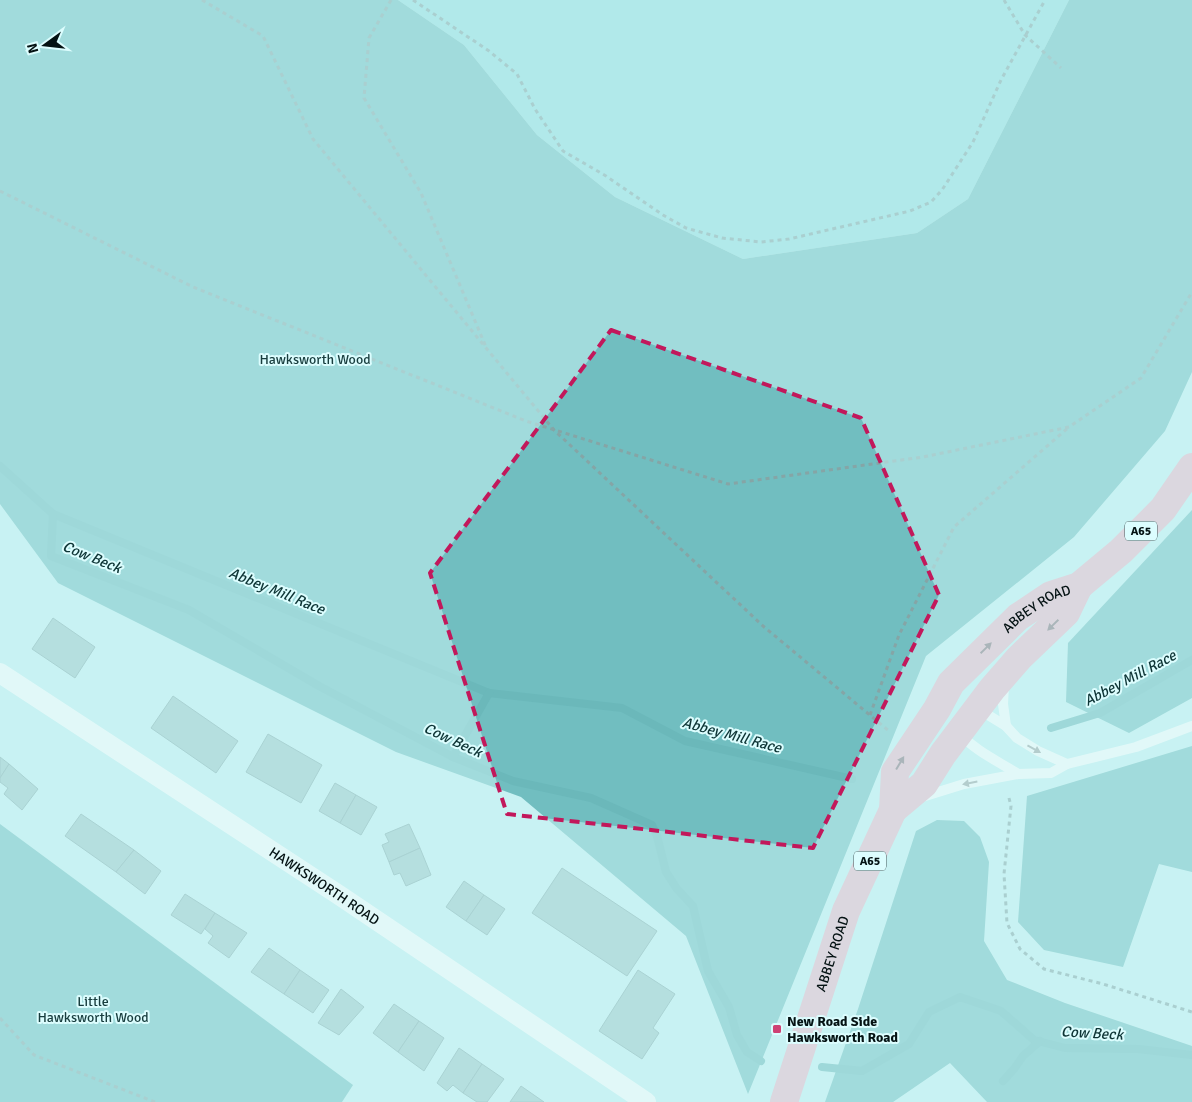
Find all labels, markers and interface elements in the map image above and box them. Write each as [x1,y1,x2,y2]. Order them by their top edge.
north arrow [20,20,70,70]
text: N [23,41,42,55]
park label: Hawksworth Wood [259,351,371,368]
road number: A65 [1125,522,1157,540]
water label: Cow Beck [60,537,125,577]
water label: Abbey Mill Race [226,564,329,619]
street label: ABBEY ROAD [999,581,1073,637]
one-way arrow [1048,619,1060,631]
one-way arrow [979,642,991,654]
water label: Abbey Mill Race [1081,645,1180,710]
water label: Abbey Mill Race [681,713,785,757]
water label: Cow Beck [421,719,486,762]
one-way arrow [1028,744,1041,753]
one-way arrow [896,756,904,771]
one-way arrow [962,779,978,787]
street label: HAWKSWORTH ROAD [266,844,383,929]
road number: A65 [854,851,886,870]
street label: ABBEY ROAD [812,914,853,994]
park label: Little Hawksworth Wood [37,993,149,1026]
place label: New Road Side Hawksworth Road [787,1013,898,1046]
water label: Cow Beck [1061,1022,1125,1044]
marker: New Road Side Hawksworth Road [771,1023,783,1035]

